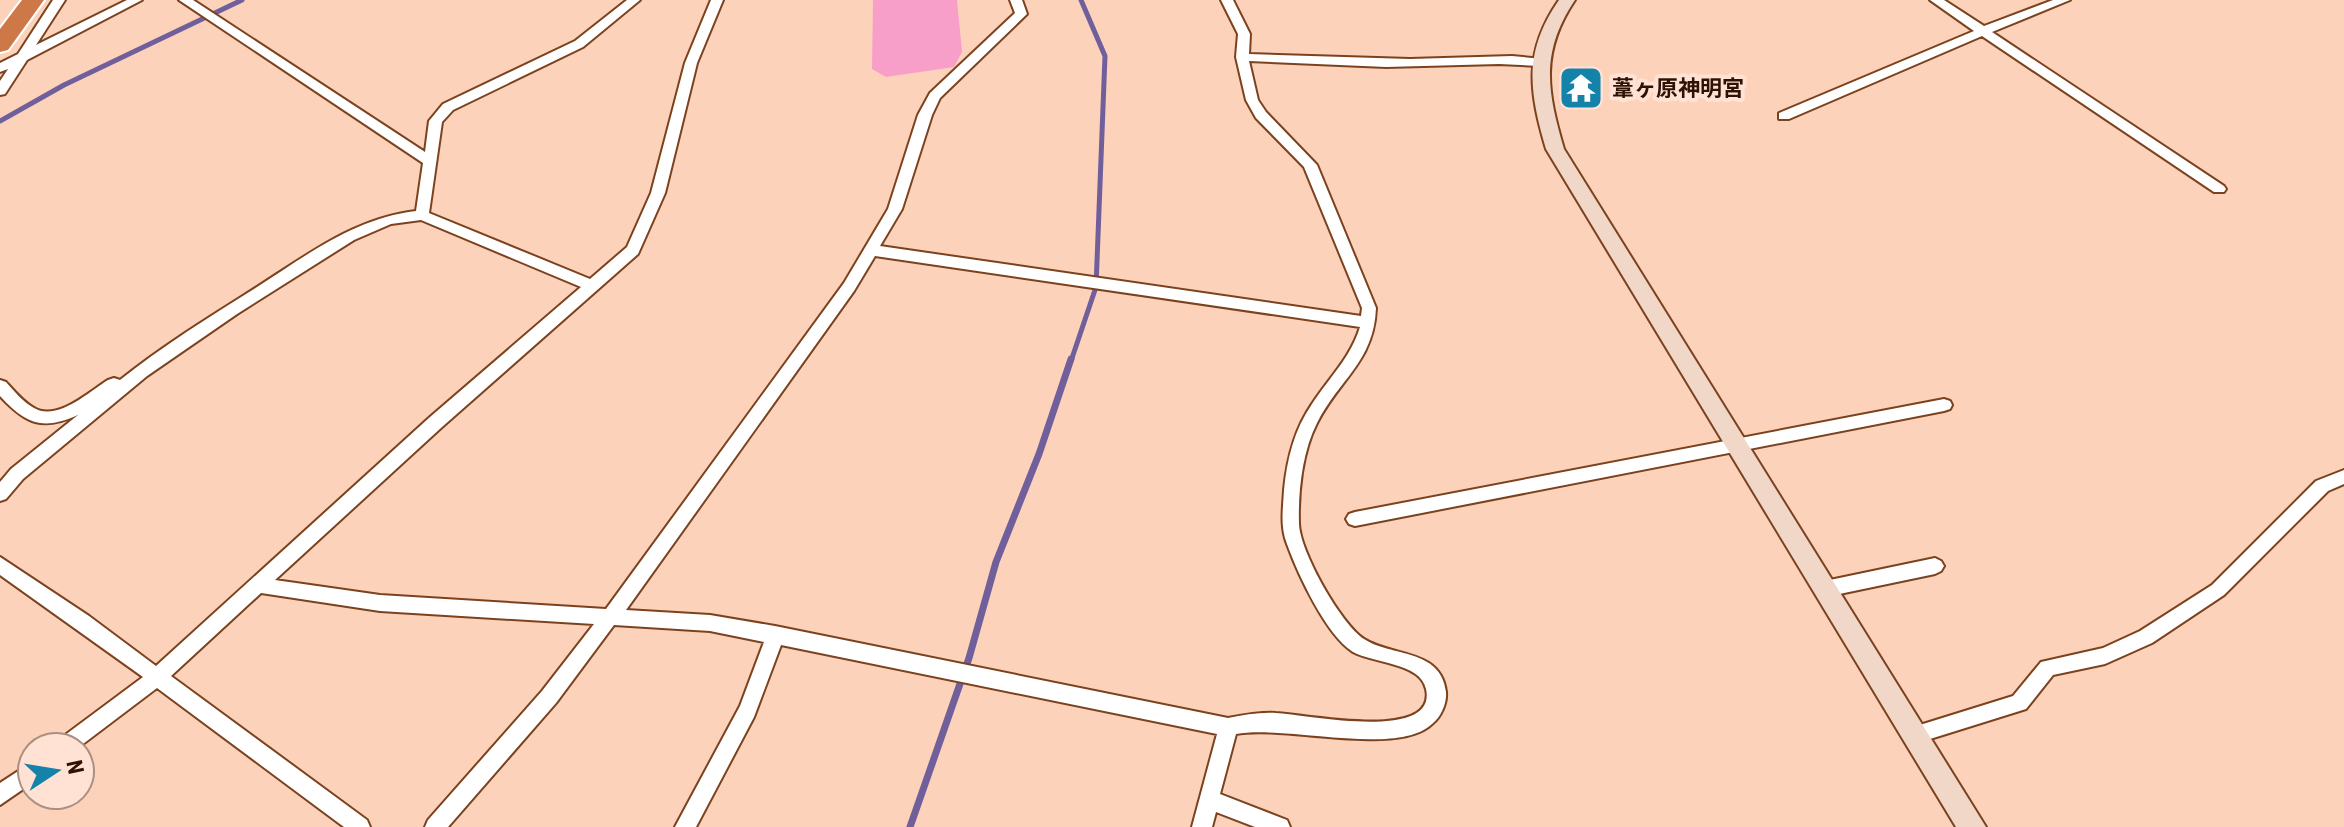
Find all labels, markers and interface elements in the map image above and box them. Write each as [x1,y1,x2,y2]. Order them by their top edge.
temple icon: 葦ヶ原神明宮 [1557,64,1605,112]
place label: 葦ヶ原神明宮 [1612,76,1744,101]
north arrow [16,731,96,811]
text: N [61,758,89,776]

